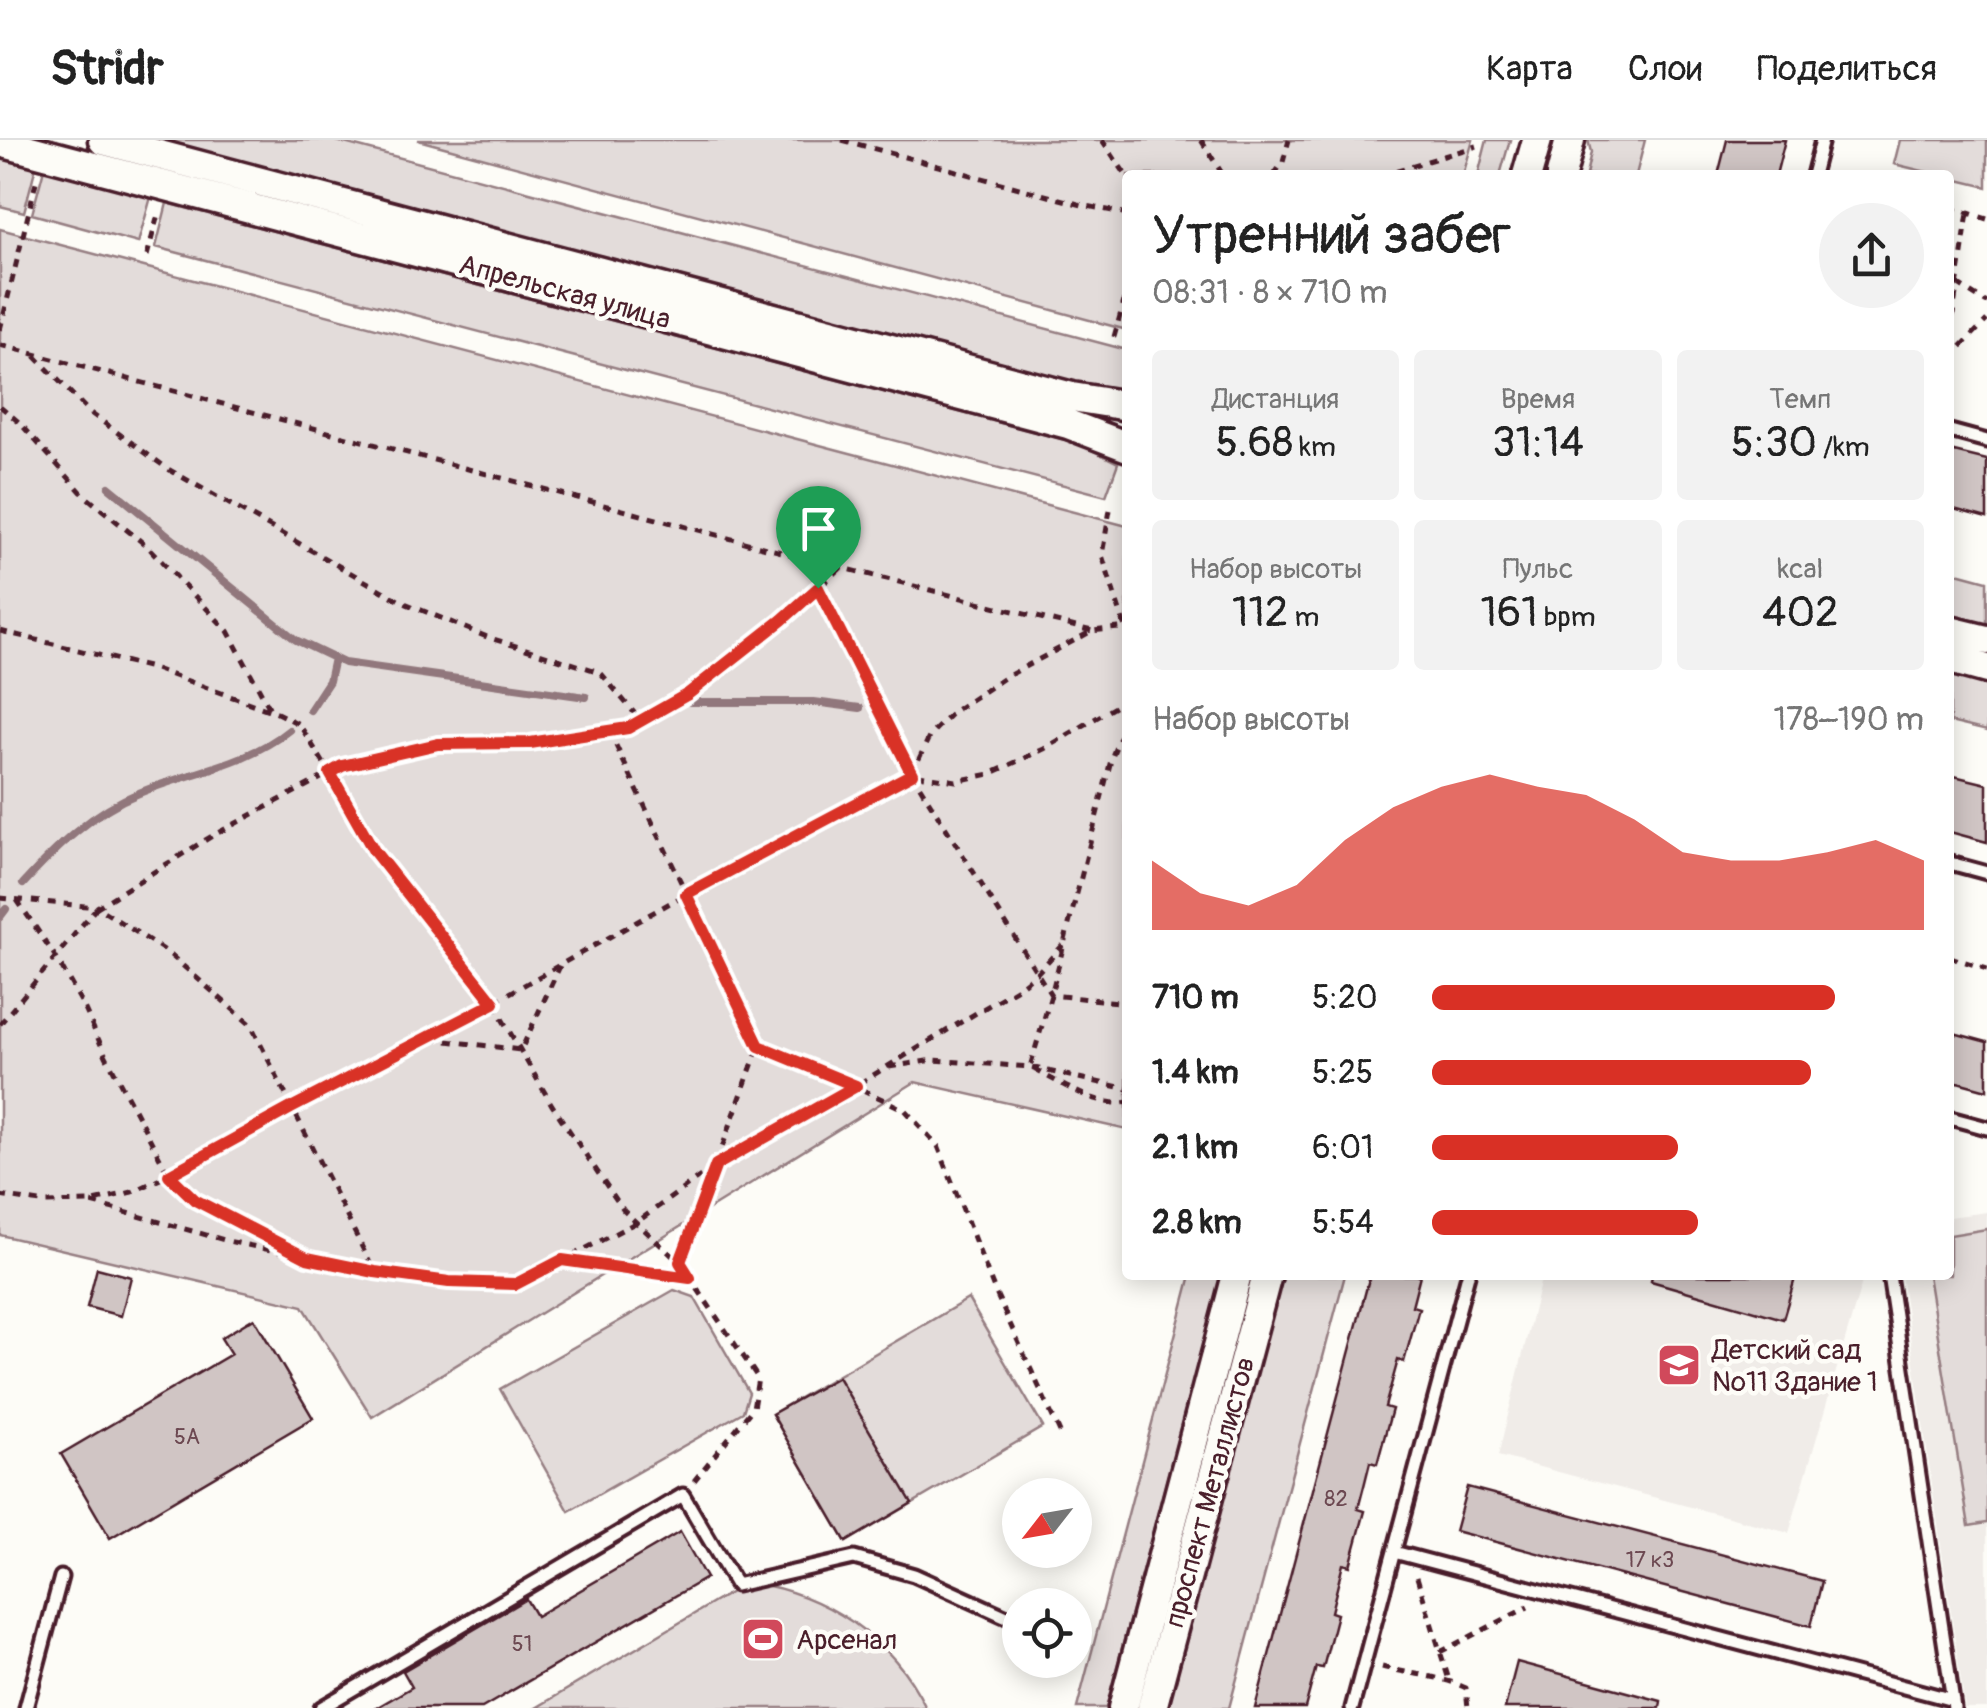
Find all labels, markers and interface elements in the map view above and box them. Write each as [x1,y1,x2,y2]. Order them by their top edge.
text: Stridr [50,39,164,99]
text: Карта [1486,47,1573,91]
text: Слои [1628,47,1702,91]
text: Поделиться [1757,47,1937,91]
text: Утренний забег [1152,201,1511,270]
button: share [1819,203,1924,308]
street label: Апрельская улица [455,247,674,338]
text: 08:31 · 8 × 710 m [1152,273,1387,313]
text: Дистанция [1212,382,1339,417]
text: Время [1501,382,1575,417]
text: Темп [1769,382,1831,417]
text: 5.68 [1216,417,1293,469]
text: 31:14 [1492,417,1584,469]
text: 5:30 [1731,417,1817,469]
text: km [1293,430,1336,465]
text: /km [1817,430,1870,465]
pin [776,486,861,589]
icon: arrive [791,501,846,556]
text: Набор высоты [1189,552,1362,587]
text: Пульс [1503,552,1573,587]
text: kcal [1778,552,1823,587]
text: 112 [1232,587,1288,639]
text: 161 [1480,587,1538,639]
text: 402 [1762,587,1839,639]
text: m [1288,600,1319,635]
text: bpm [1538,600,1596,635]
text: Набор высоты [1152,700,1350,740]
text: 178–190 m [1773,700,1924,740]
text: 710 m [1152,978,1239,1018]
text: 5:20 [1312,978,1378,1018]
text: 1.4 km [1152,1053,1239,1093]
text: 5:25 [1312,1053,1373,1093]
text: 2.1 km [1152,1128,1238,1168]
text: 6:01 [1312,1128,1374,1168]
text: 2.8 km [1152,1203,1242,1243]
text: 5:54 [1312,1203,1374,1243]
place label: Детский сад №11 Здание 1 [1711,1333,1878,1400]
school or university icon: Детский сад №11 Здание 1 [1656,1342,1702,1388]
street label: проспект Металлистов [1157,1353,1263,1632]
house number: 5А [174,1423,200,1451]
north arrow [1002,1478,1092,1568]
map controls [1002,1478,1092,1678]
house number: 82 [1324,1485,1348,1513]
house number: 17 к3 [1626,1546,1674,1574]
button: locate [1002,1588,1092,1678]
sports icon: Арсенал [740,1616,786,1662]
place label: Арсенал [796,1623,897,1658]
house number: 51 [512,1630,532,1658]

